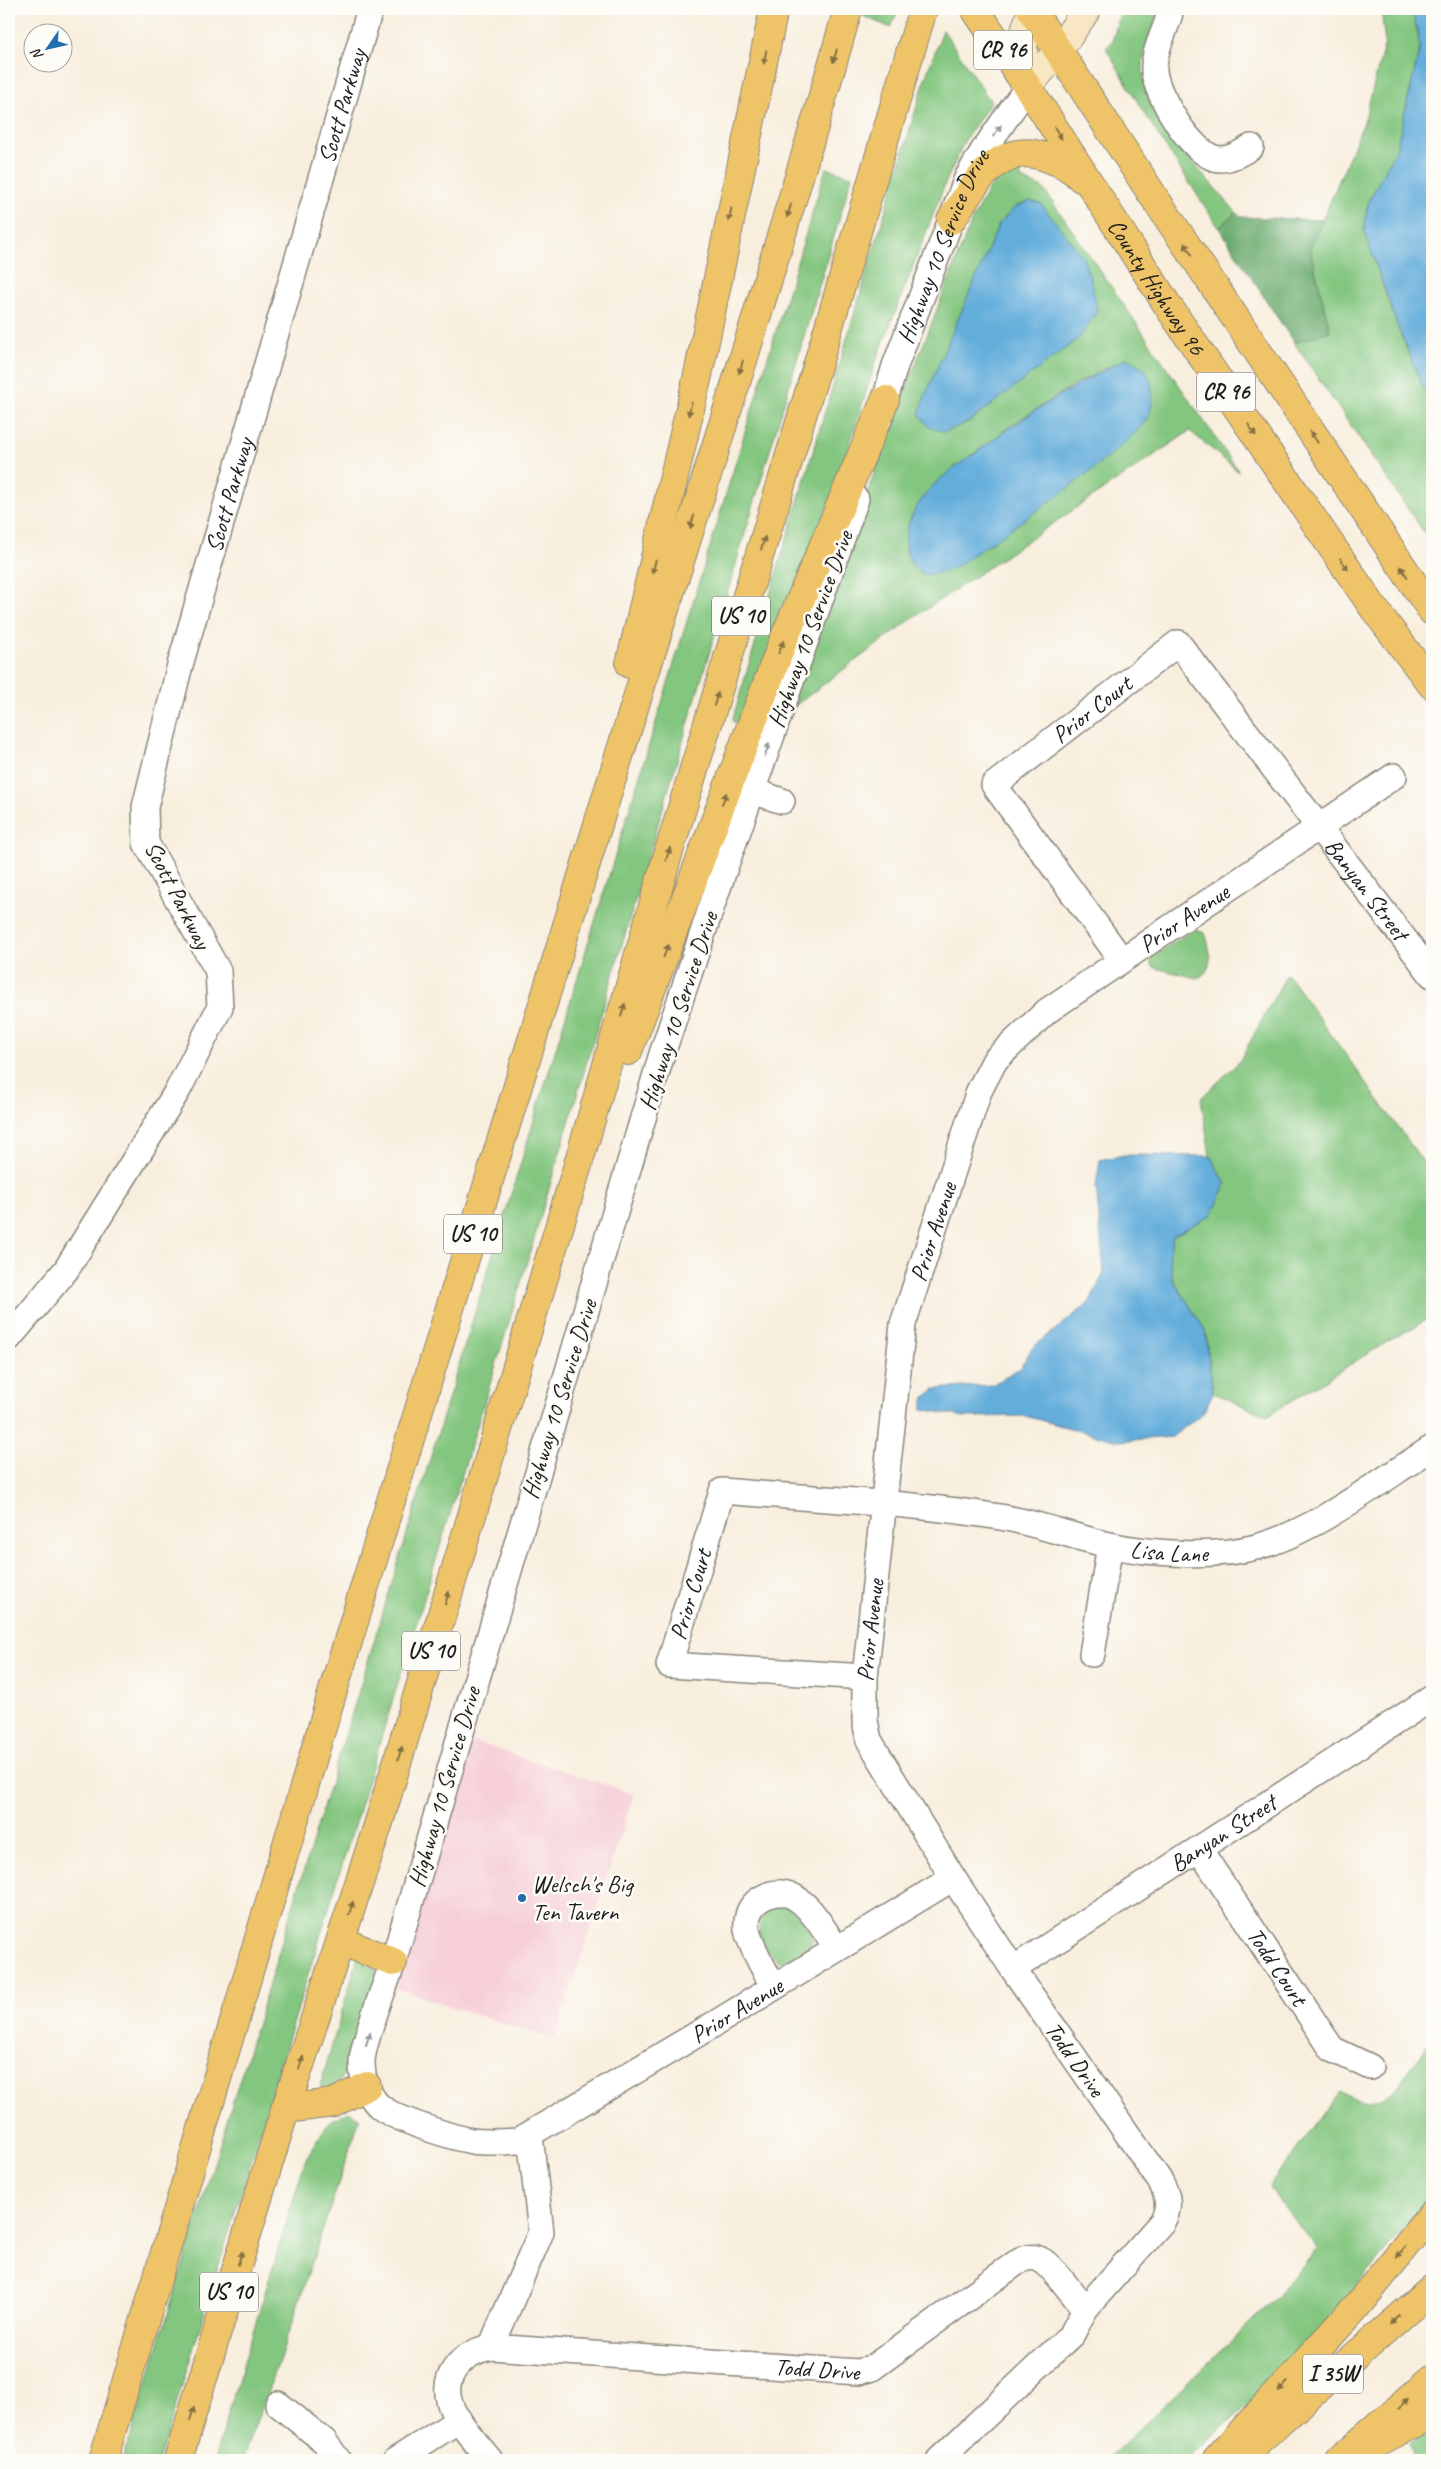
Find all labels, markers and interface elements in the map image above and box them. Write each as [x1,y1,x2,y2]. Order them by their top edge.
north arrow [22,22,72,72]
road number: CR 96 [974,30,1032,70]
street label: Scott Parkway [311,44,373,166]
text: N [27,45,47,63]
one-way arrow [831,48,839,63]
one-way arrow [760,49,768,65]
one-way arrow [992,124,1002,138]
one-way arrow [1053,126,1062,139]
street label: Highway 10 Service Drive [890,142,997,348]
one-way arrow [785,204,792,219]
one-way arrow [726,208,734,224]
street label: County Highway 96 [1101,213,1213,362]
one-way arrow [1183,242,1193,256]
one-way arrow [736,359,744,374]
road number: CR 96 [1197,372,1255,412]
one-way arrow [686,401,694,416]
one-way arrow [1247,423,1257,436]
one-way arrow [1309,430,1319,443]
street label: Scott Parkway [199,433,260,555]
one-way arrow [688,514,696,529]
street label: Highway 10 Service Drive [761,525,860,731]
one-way arrow [760,536,768,551]
one-way arrow [1339,557,1349,571]
one-way arrow [650,560,658,575]
one-way arrow [1399,565,1409,578]
road number: US 10 [712,596,770,636]
one-way arrow [777,639,785,654]
street label: Prior Court [1046,668,1139,750]
one-way arrow [712,691,720,706]
one-way arrow [764,742,771,757]
one-way arrow [721,792,728,807]
street label: Banyan Street [1318,832,1417,949]
street label: Scott Parkway [138,836,219,956]
one-way arrow [665,846,673,861]
street label: Prior Avenue [1133,876,1237,959]
street label: Highway 10 Service Drive [632,906,725,1114]
one-way arrow [662,943,670,958]
one-way arrow [619,1002,627,1017]
street label: Prior Avenue [903,1176,964,1285]
road number: US 10 [444,1214,502,1254]
street label: Highway 10 Service Drive [514,1294,604,1502]
street label: Lisa Lane [1129,1534,1211,1569]
street label: Prior Court [663,1544,719,1643]
street label: Prior Avenue [850,1576,891,1683]
one-way arrow [443,1590,451,1605]
road number: US 10 [402,1632,460,1670]
street label: Highway 10 Service Drive [401,1681,488,1891]
one-way arrow [396,1745,404,1760]
street label: Banyan Street [1164,1786,1284,1879]
place label: Welsch's Big Ten Tavern [532,1869,635,1927]
marker: Welsch's Big Ten Tavern [516,1892,528,1904]
one-way arrow [348,1901,356,1916]
street label: Todd Court [1240,1922,1315,2013]
street label: Prior Avenue [685,1970,790,2050]
street label: Todd Drive [1038,2016,1113,2104]
one-way arrow [364,2031,372,2046]
one-way arrow [297,2055,305,2070]
one-way arrow [1396,2245,1407,2258]
one-way arrow [236,2251,244,2266]
road number: US 10 [200,2272,258,2312]
one-way arrow [1389,2315,1402,2326]
street label: Todd Drive [774,2351,863,2387]
road number: I 35W [1303,2354,1363,2394]
one-way arrow [1277,2381,1289,2393]
one-way arrow [1397,2399,1410,2410]
one-way arrow [189,2406,197,2421]

